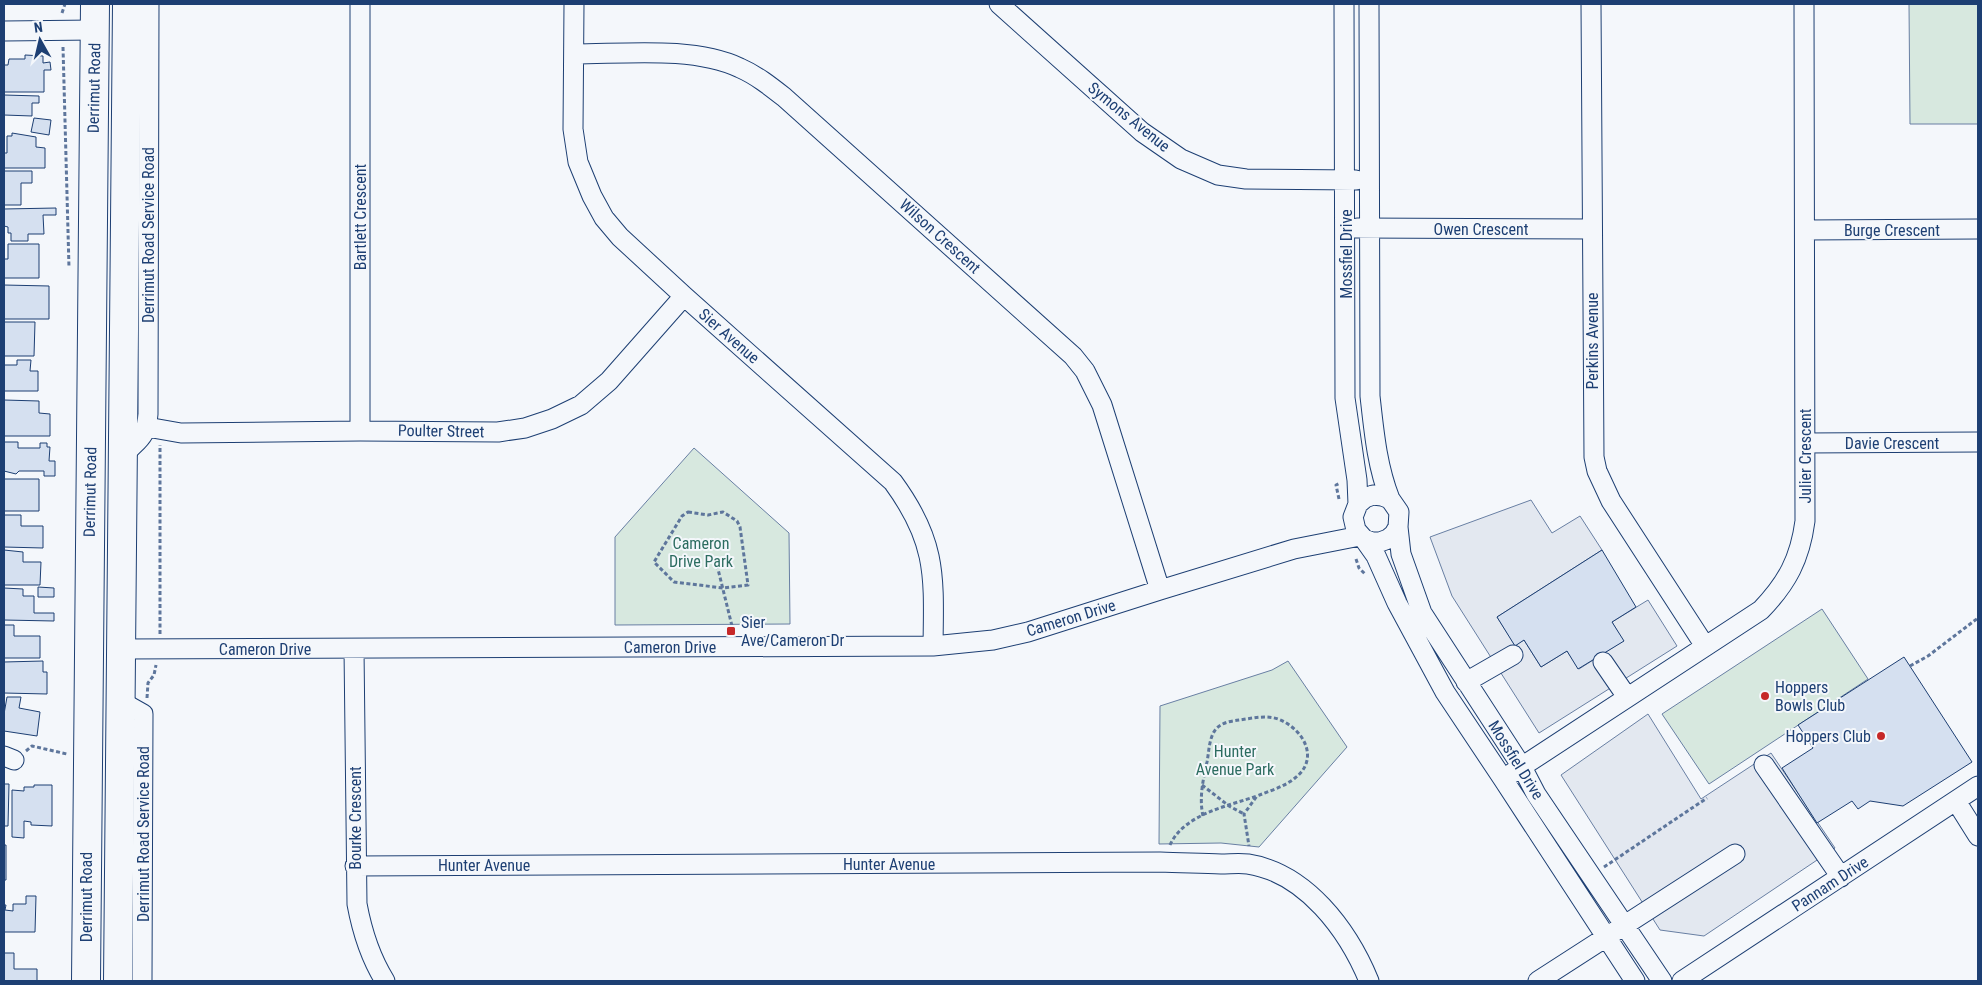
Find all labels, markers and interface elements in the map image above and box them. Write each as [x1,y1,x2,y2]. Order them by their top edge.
north arrow [15,15,65,65]
text: N [33,19,44,36]
street label: Derrimut Road [84,43,104,133]
street label: Symons Avenue [1084,78,1174,156]
street label: Derrimut Road Service Road [139,147,158,323]
street label: Bartlett Crescent [351,163,370,270]
street label: Wilson Crescent [896,195,985,277]
street label: Mossfiel Drive [1337,209,1356,299]
street label: Owen Crescent [1434,220,1529,239]
street label: Burge Crescent [1844,221,1940,240]
street label: Perkins Avenue [1583,293,1602,389]
street label: Sier Avenue [695,305,763,367]
street label: Julier Crescent [1796,408,1815,503]
street label: Poulter Street [398,421,485,441]
street label: Davie Crescent [1845,434,1939,453]
street label: Derrimut Road [80,447,100,537]
park label: Cameron Drive Park [669,534,734,571]
street label: Cameron Drive [1024,595,1118,641]
place label: Sier Ave/Cameron Dr [741,613,845,650]
marker: Sier Ave/Cameron Dr [725,625,737,637]
street label: Cameron Drive [624,638,716,657]
street label: Cameron Drive [219,640,311,659]
place label: Hoppers Bowls Club [1775,678,1845,715]
marker: Hoppers Bowls Club [1759,690,1771,702]
street label: Mossfiel Drive [1484,717,1548,803]
place label: Hoppers Club [1786,727,1871,746]
marker: Hoppers Club [1875,730,1887,742]
park label: Hunter Avenue Park [1196,742,1275,779]
street label: Derrimut Road Service Road [134,746,153,922]
street label: Bourke Crescent [346,766,365,870]
street label: Derrimut Road [77,852,96,942]
street label: Pannam Drive [1788,852,1872,916]
street label: Hunter Avenue [843,855,935,874]
street label: Hunter Avenue [438,856,530,875]

